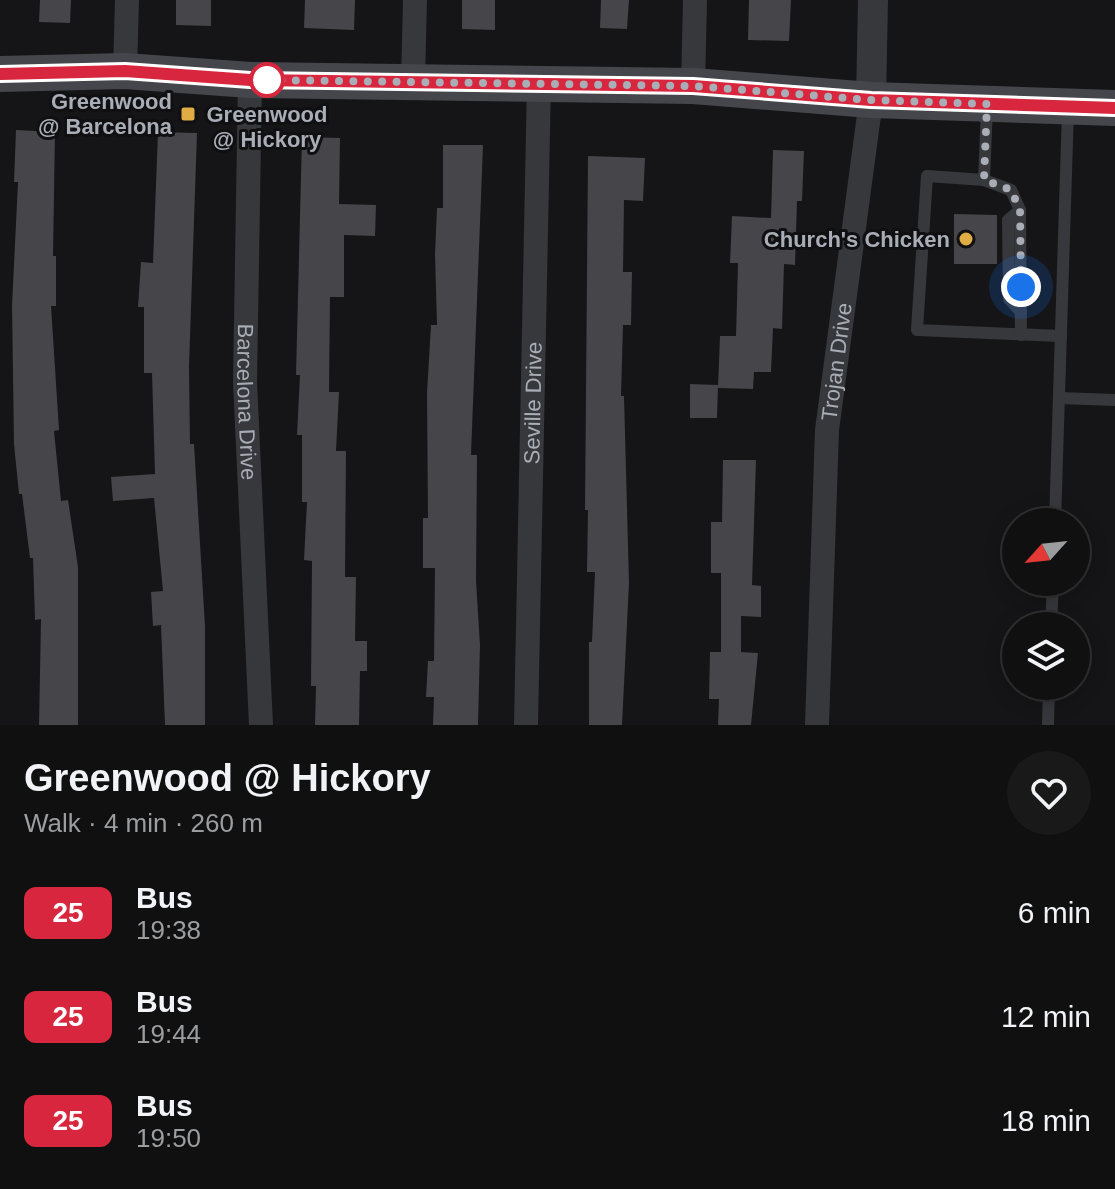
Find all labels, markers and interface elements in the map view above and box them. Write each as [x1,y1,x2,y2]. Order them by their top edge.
marker: Greenwood @ Hickory [250,63,284,97]
place label: Greenwood @ Barcelona [38,89,173,139]
place label: Greenwood @ Hickory [206,102,328,152]
marker: Greenwood @ Barcelona [179,105,197,123]
place label: Church's Chicken [764,227,950,252]
marker: Church's Chicken [957,230,975,248]
your location [1001,267,1041,307]
street label: Trojan Drive [816,301,856,422]
street label: Barcelona Drive [232,323,262,481]
street label: Seville Drive [519,342,546,464]
north arrow [1002,508,1090,596]
map controls [1002,508,1090,700]
button: layers [1002,612,1090,700]
button: heart [1007,751,1091,835]
text: Greenwood @ Hickory [24,757,431,799]
text: Walk · 4 min · 260 m [24,808,263,838]
text: Bus [136,881,193,914]
text: 6 min [1018,896,1091,929]
text: 25 [52,897,84,928]
text: 19:38 [136,915,201,945]
text: Bus [136,985,193,1018]
text: 12 min [1001,1000,1091,1033]
text: 25 [52,1001,84,1032]
text: 19:44 [136,1019,201,1049]
text: Bus [136,1089,193,1122]
text: 18 min [1001,1104,1091,1137]
text: 25 [52,1105,84,1136]
text: 19:50 [136,1123,201,1153]

